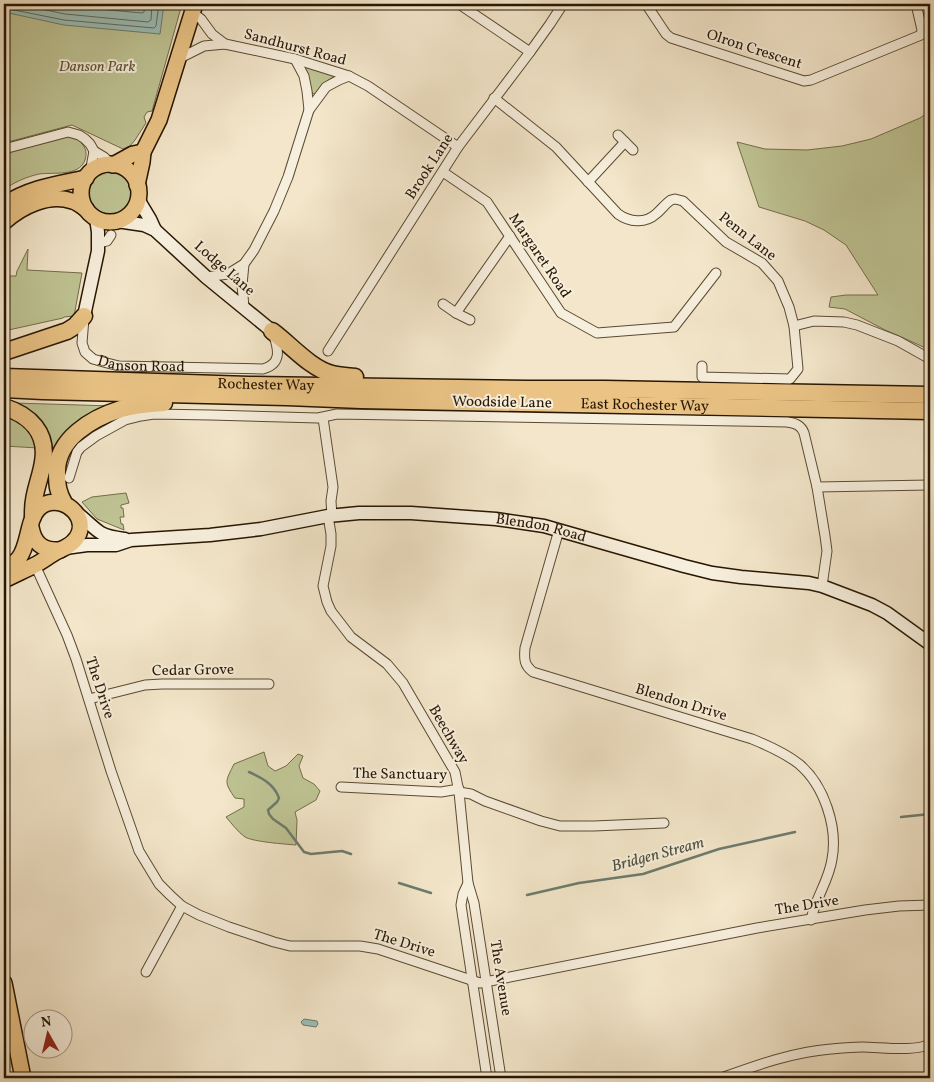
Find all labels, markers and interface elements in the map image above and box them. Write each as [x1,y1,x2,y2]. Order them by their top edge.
street label: Sandhurst Road [241,24,349,72]
street label: Olron Crescent [704,25,804,75]
park label: Danson Park [59,57,135,78]
street label: Brook Lane [401,130,459,204]
street label: Penn Lane [714,208,780,266]
street label: Margaret Road [503,209,575,303]
street label: Lodge Lane [189,237,259,301]
street label: Danson Road [95,350,185,378]
street label: Rochester Way [217,373,315,396]
street label: Woodside Lane [452,392,552,414]
street label: East Rochester Way [580,394,709,417]
street label: Blendon Road [494,509,589,548]
street label: The Drive [79,654,119,722]
street label: Cedar Grove [152,660,234,682]
street label: Blendon Drive [633,679,729,727]
street label: Beechway [423,702,473,768]
street label: The Sanctuary [353,764,447,786]
water label: Bridgen Stream [609,832,707,878]
street label: The Drive [774,891,840,921]
street label: The Drive [370,925,438,963]
street label: The Avenue [484,939,516,1017]
north arrow [22,1010,72,1060]
text: N [40,1012,53,1033]

